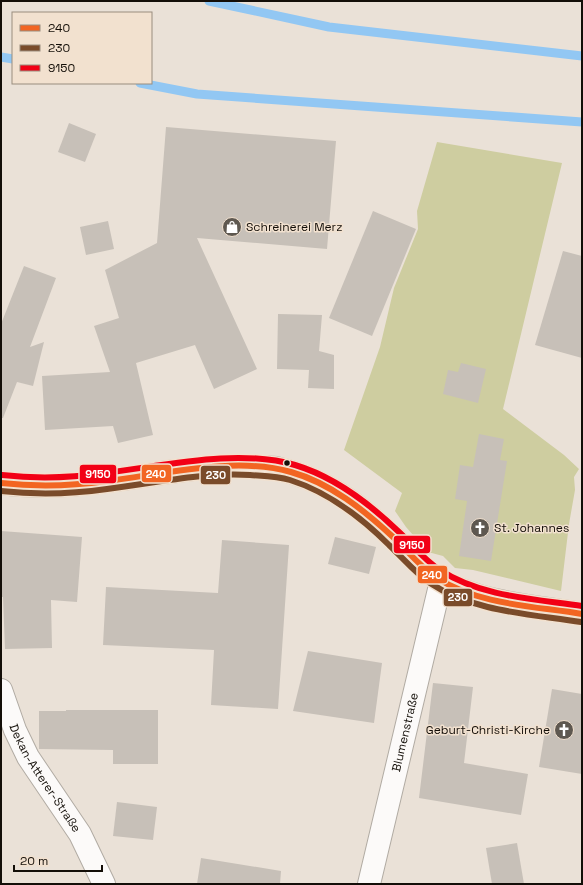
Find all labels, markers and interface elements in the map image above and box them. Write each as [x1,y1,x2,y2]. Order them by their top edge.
legend [12,12,152,84]
text: 240 [48,20,70,36]
text: 230 [48,40,70,56]
text: 9150 [48,60,75,76]
shop icon: Schreinerei Merz [221,216,243,238]
place label: Schreinerei Merz [246,219,342,235]
unlabelled marker [282,458,292,468]
line badge: 9150 [79,464,117,484]
line badge: 240 [141,464,172,483]
line badge: 230 [200,465,231,485]
text: 9150 [85,467,111,481]
text: 240 [146,467,166,481]
text: 230 [206,468,226,482]
church icon: St. Johannes [469,517,491,539]
place label: St. Johannes [494,520,569,536]
line badge: 9150 [393,535,431,554]
text: 9150 [399,538,425,552]
line badge: 240 [417,565,448,584]
text: 240 [422,568,442,582]
line badge: 230 [443,588,473,607]
text: 230 [448,590,468,604]
street label: Blumenstraße [388,691,422,773]
church icon: Geburt-Christi-Kirche [553,719,575,741]
street label: Dekan-Atterer-Straße [6,722,85,835]
place label: Geburt-Christi-Kirche [426,722,550,738]
scale bar [14,847,102,873]
text: 20 m [20,853,48,869]

